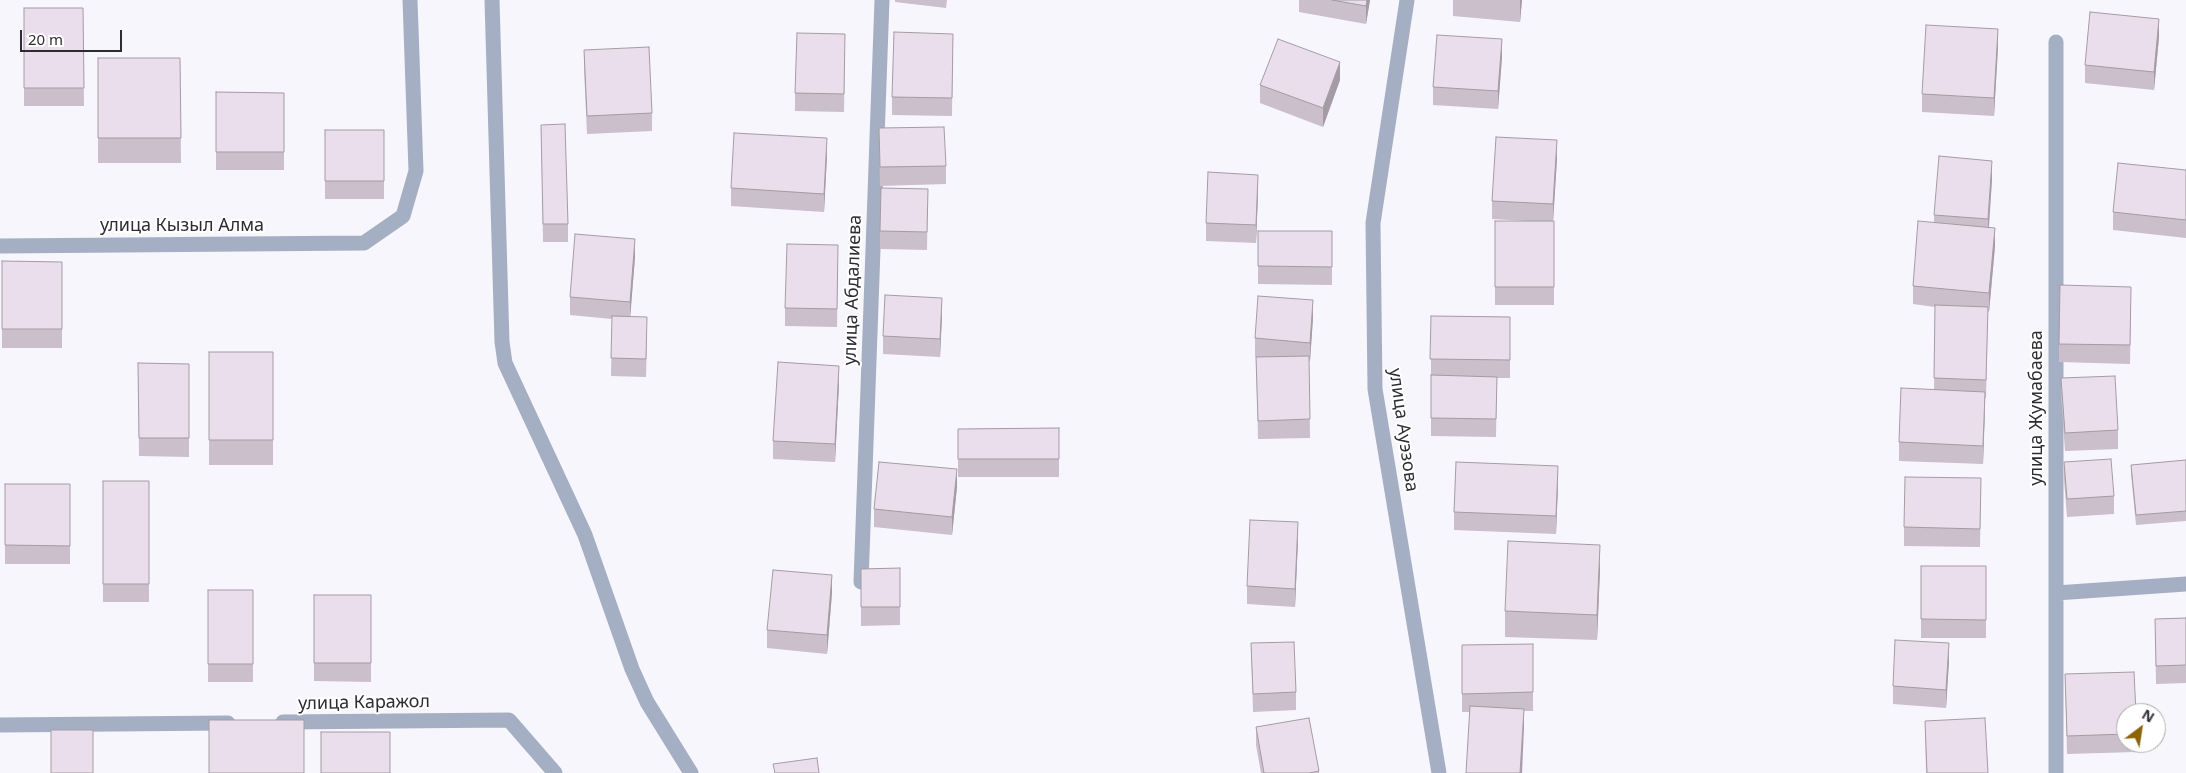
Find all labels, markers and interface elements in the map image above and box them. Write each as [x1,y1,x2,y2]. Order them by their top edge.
scale bar [22,20,125,52]
text: 20 m [28,29,63,49]
street label: улица Абдалиева [840,214,866,366]
street label: улица Кызыл Алма [100,215,264,237]
street label: улица Жумабаева [2026,330,2048,486]
street label: улица Ауэзова [1384,367,1422,493]
street label: улица Каражол [298,691,430,715]
north arrow [2116,703,2166,753]
text: N [2139,704,2158,727]

